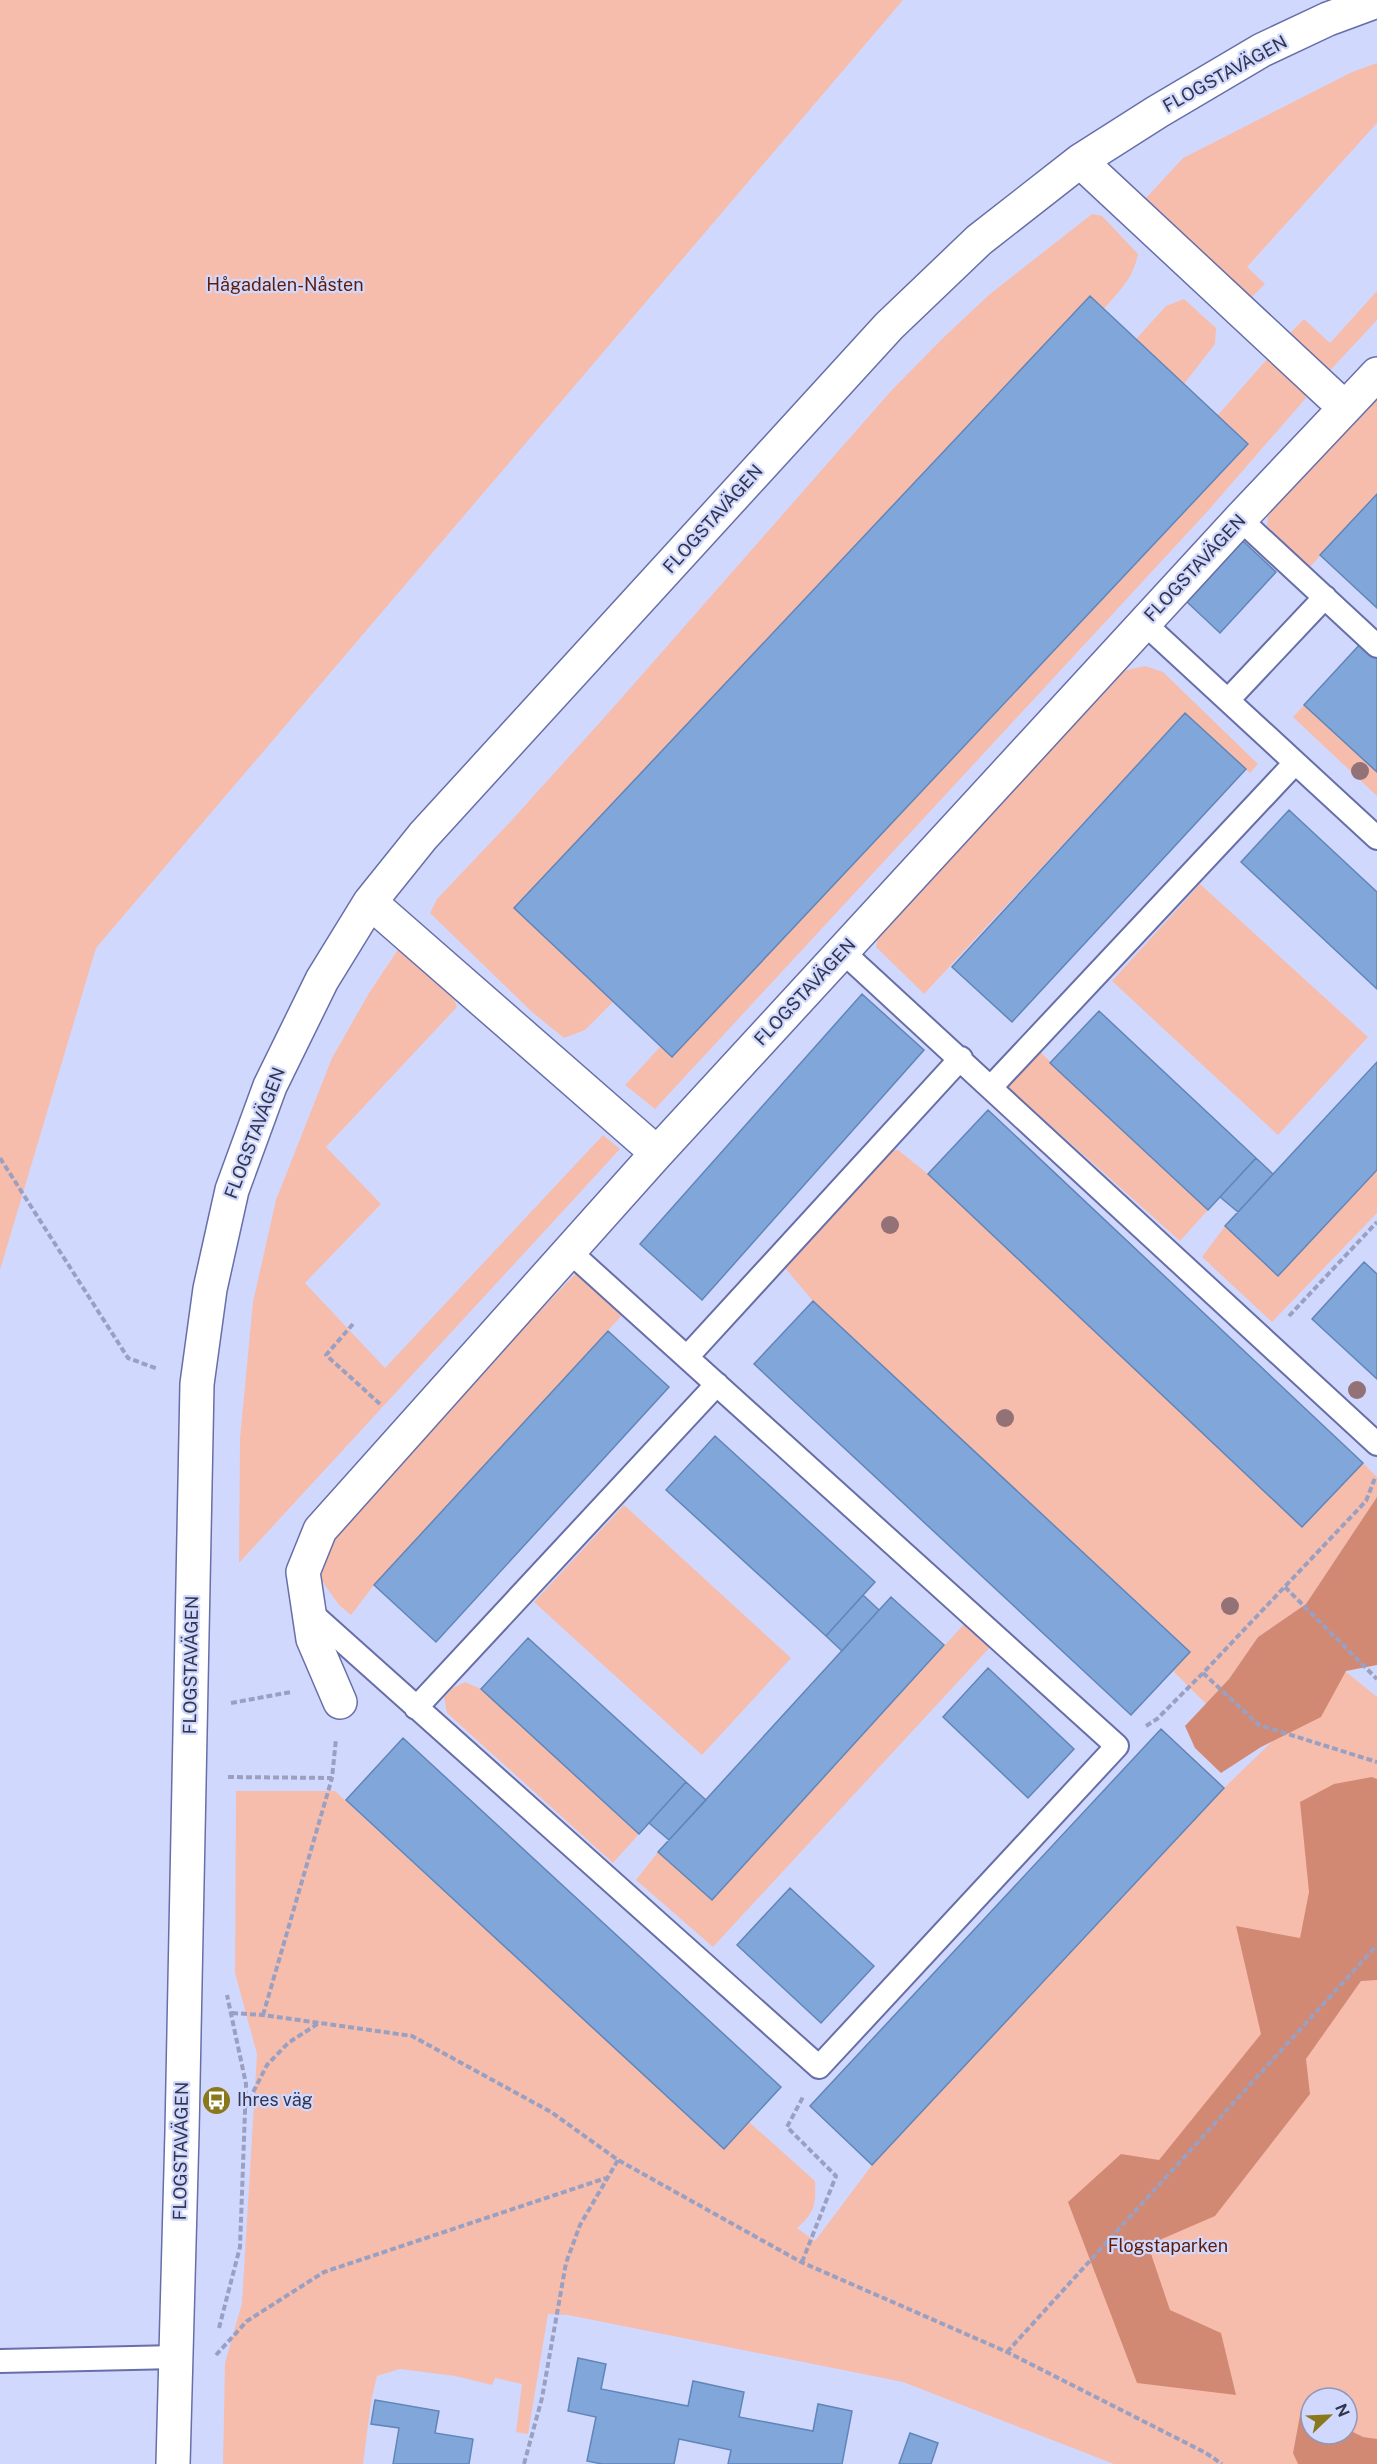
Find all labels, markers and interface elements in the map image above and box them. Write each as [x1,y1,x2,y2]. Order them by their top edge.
street label: FLOGSTAVÄGEN [1158,30,1291,116]
park label: Hågadalen-Nåsten [206,274,364,295]
street label: FLOGSTAVÄGEN [658,459,767,577]
street label: FLOGSTAVÄGEN [1139,509,1250,626]
street label: FLOGSTAVÄGEN [749,933,860,1050]
street label: FLOGSTAVÄGEN [219,1064,289,1201]
street label: FLOGSTAVÄGEN [178,1595,202,1735]
street label: FLOGSTAVÄGEN [168,2081,192,2221]
bus stop icon: Ihres väg [200,2084,232,2116]
place label: Ihres väg [237,2089,313,2110]
park label: Flogstaparken [1108,2235,1228,2256]
north arrow [1299,2386,1359,2446]
text: N [1331,2401,1354,2420]

